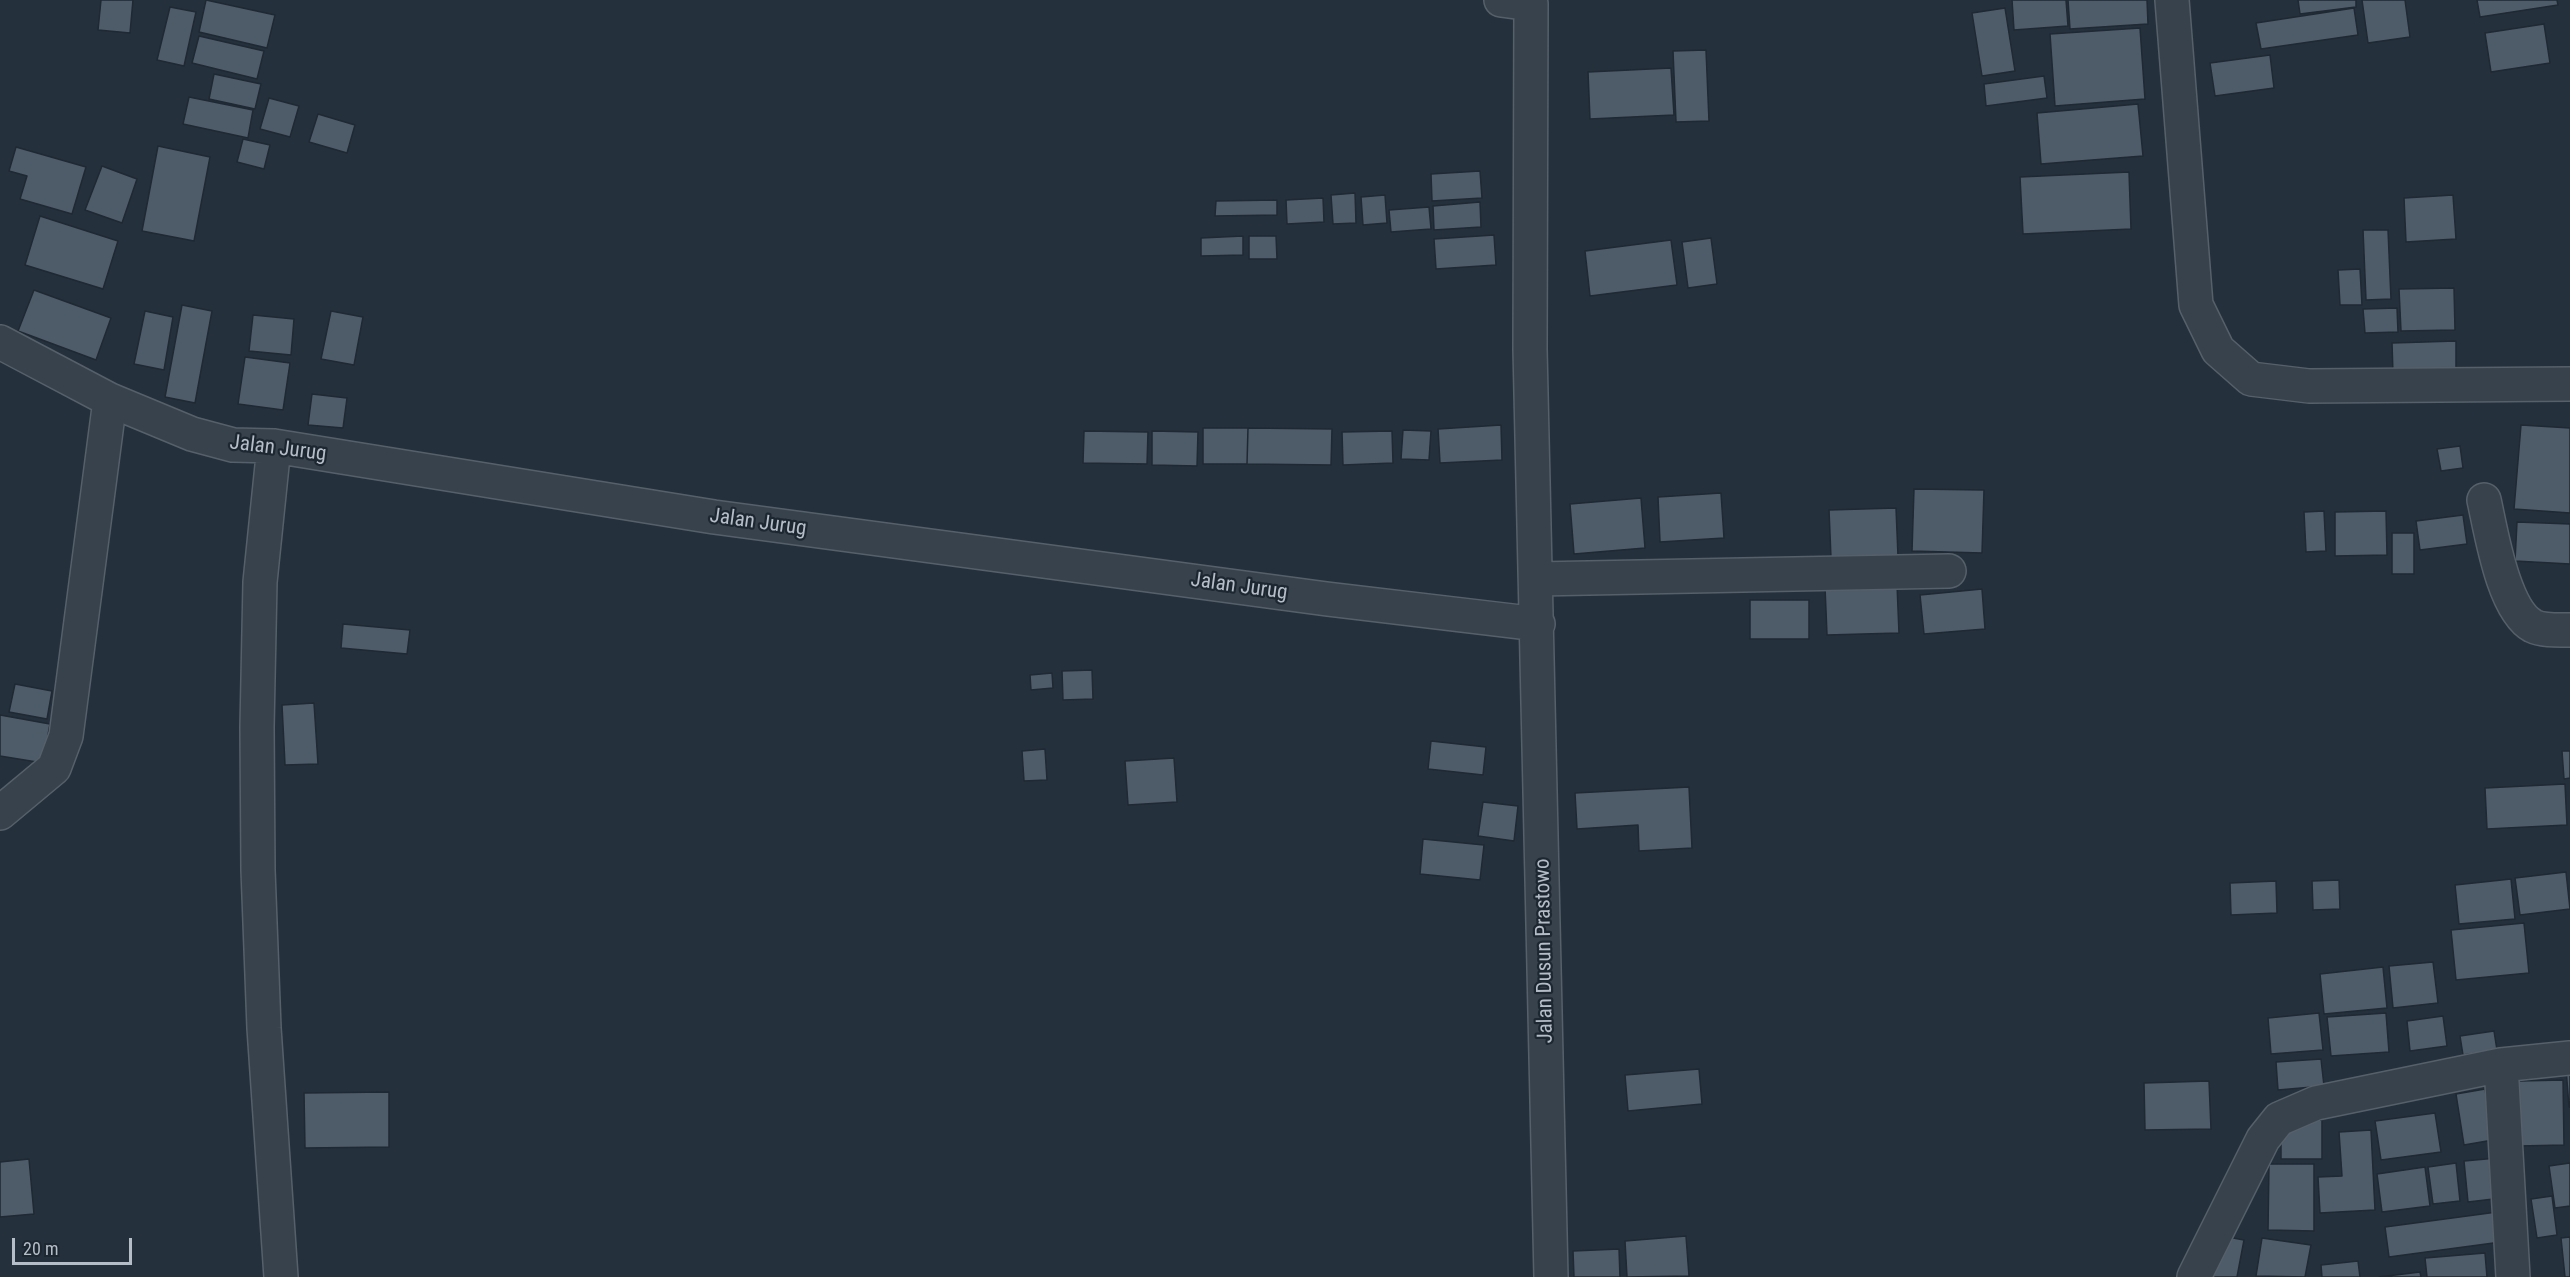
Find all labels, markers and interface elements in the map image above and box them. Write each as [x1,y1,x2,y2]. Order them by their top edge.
street label: Jalan Jurug [228,431,328,467]
street label: Jalan Jurug [708,504,808,542]
street label: Jalan Jurug [1189,568,1289,606]
street label: Jalan Dusun Prastowo [1531,858,1559,1044]
scale bar [15,1226,135,1264]
text: 20 m [23,1238,58,1259]

